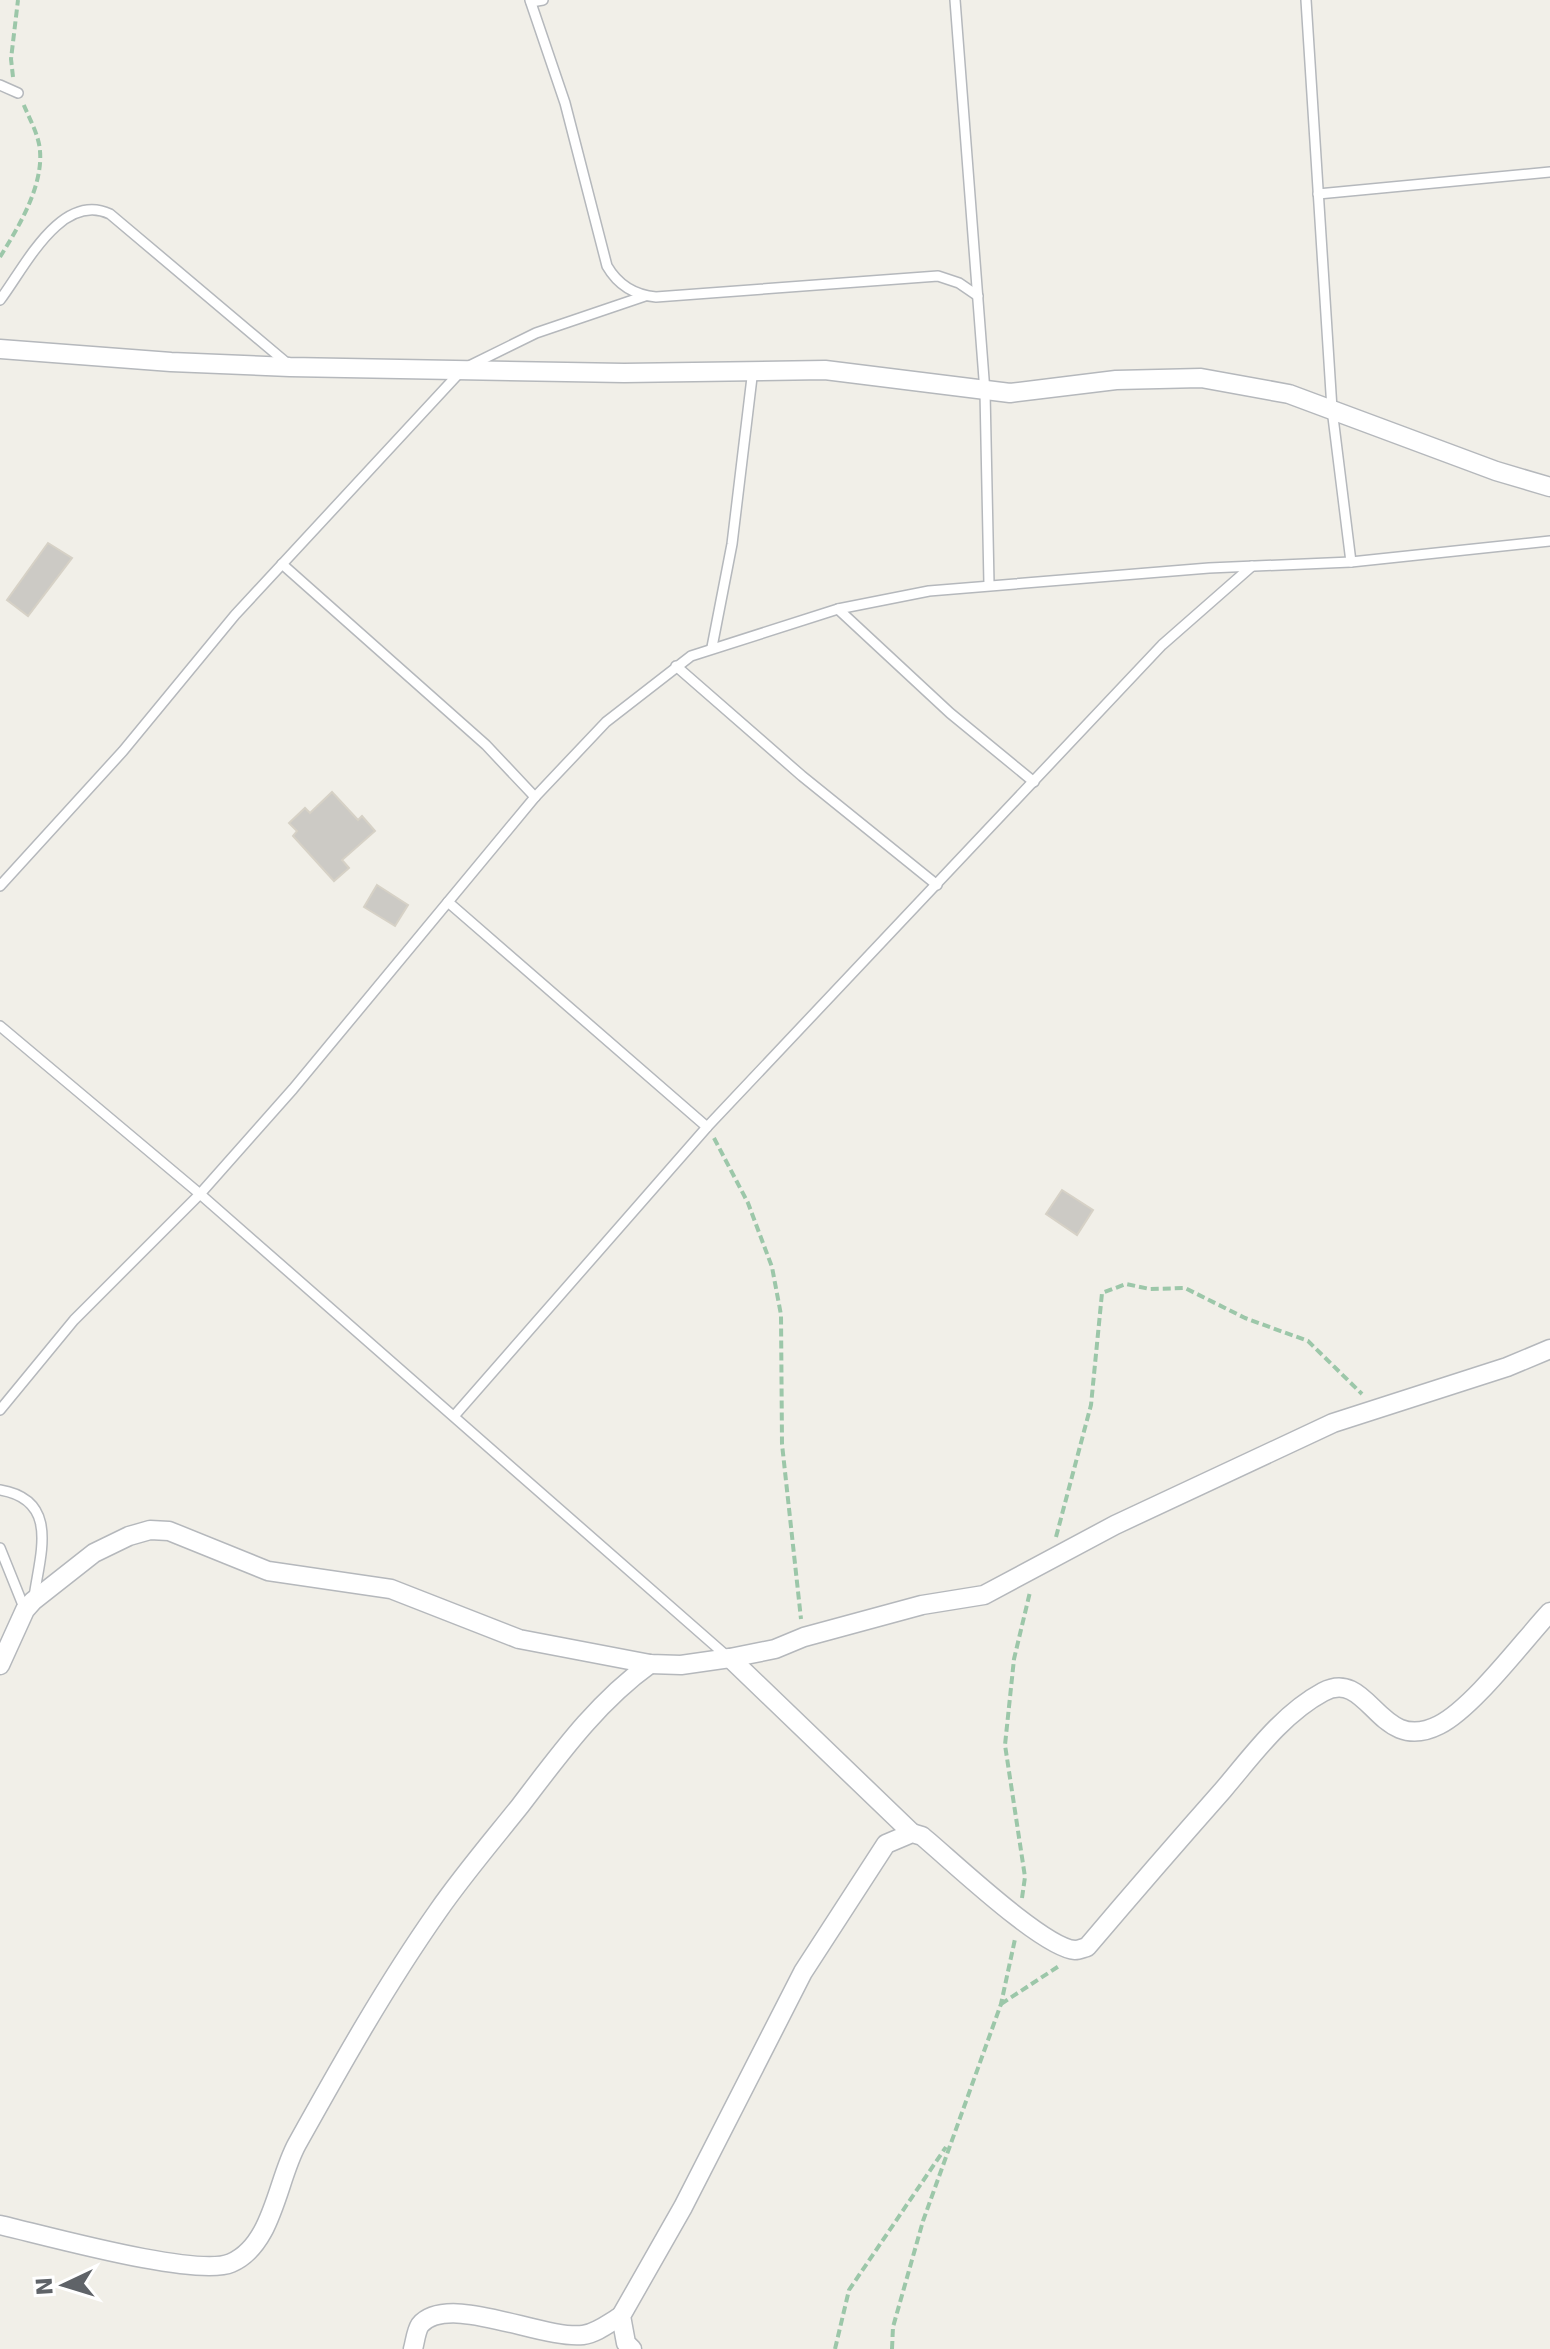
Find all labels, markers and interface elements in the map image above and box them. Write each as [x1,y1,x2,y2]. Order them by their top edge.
north arrow [24,2245,104,2325]
text: N [31,2276,58,2296]

